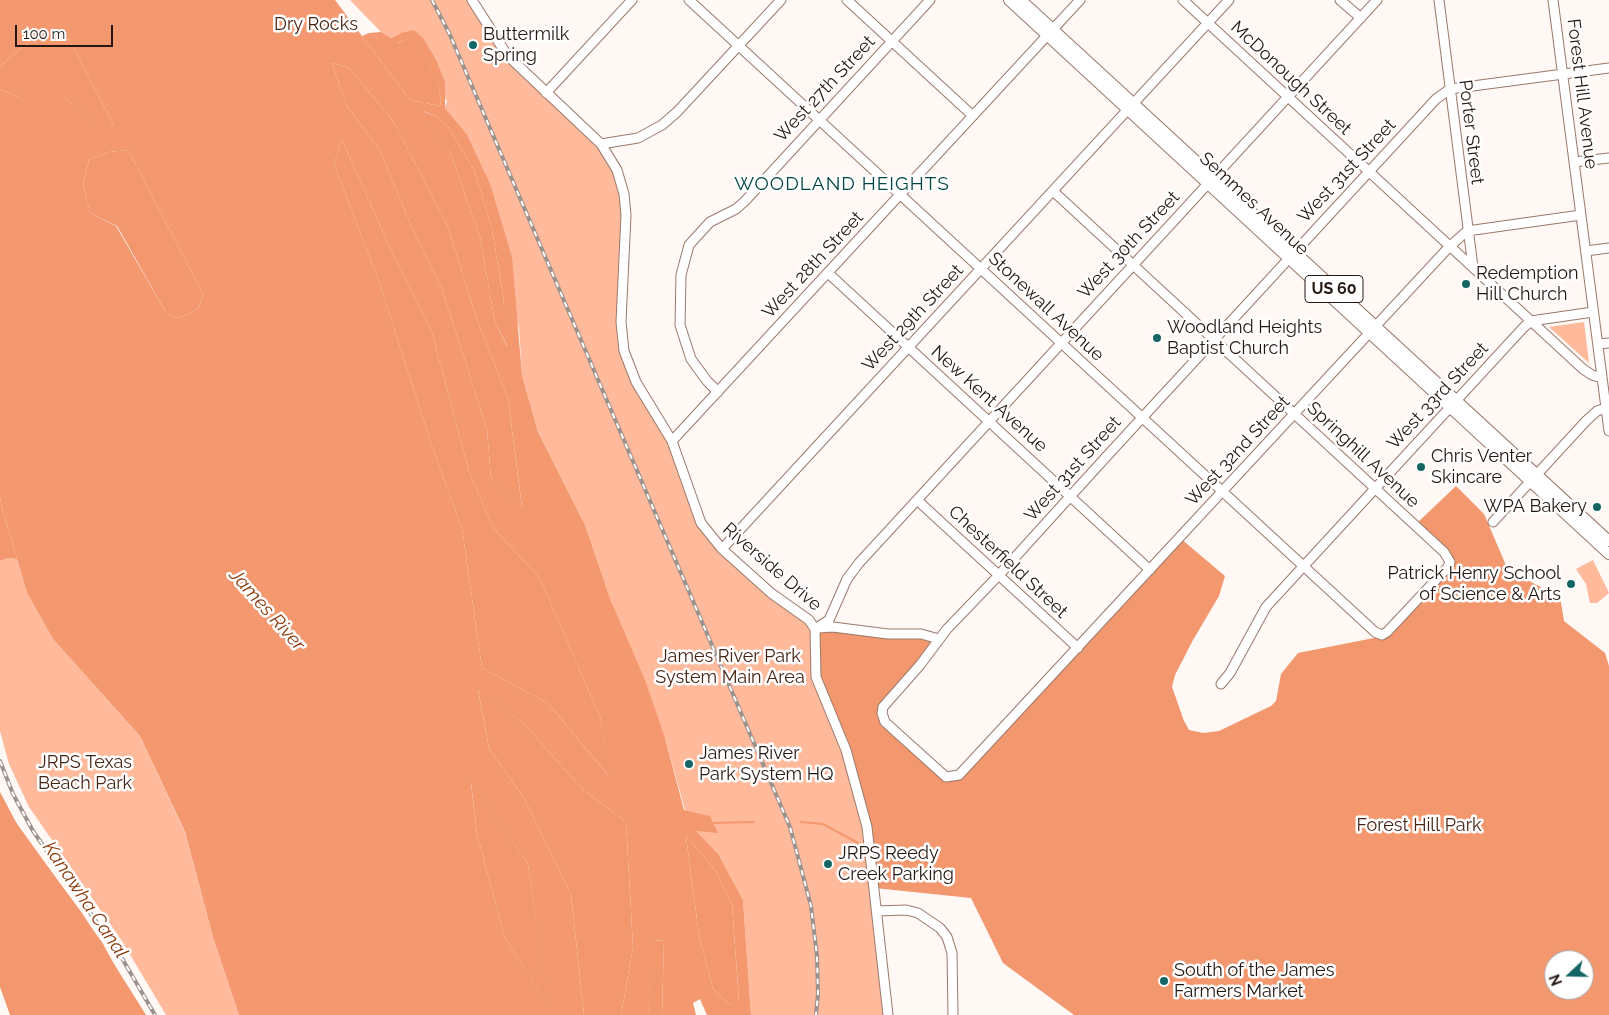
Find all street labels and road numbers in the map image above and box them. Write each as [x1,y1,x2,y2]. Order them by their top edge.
street label: McDonough Street [1226,17,1356,139]
street label: Forest Hill Avenue [1562,18,1602,170]
street label: West 27th Street [770,31,880,147]
street label: Porter Street [1454,78,1488,186]
street label: West 31st Street [1293,115,1401,227]
street label: Semmes Avenue [1195,148,1313,260]
street label: West 30th Street [1074,187,1184,303]
street label: West 28th Street [758,207,868,323]
street label: Stonewall Avenue [984,248,1108,366]
street label: West 29th Street [858,260,968,376]
road number: US 60 [1305,276,1363,302]
street label: West 33rd Street [1383,338,1493,454]
street label: New Kent Avenue [926,341,1052,457]
street label: West 32nd Street [1181,391,1295,511]
street label: Springhill Avenue [1302,397,1424,513]
street label: West 31st Street [1020,412,1126,526]
street label: Chesterfield Street [944,501,1072,623]
street label: Riverside Drive [718,518,826,616]

